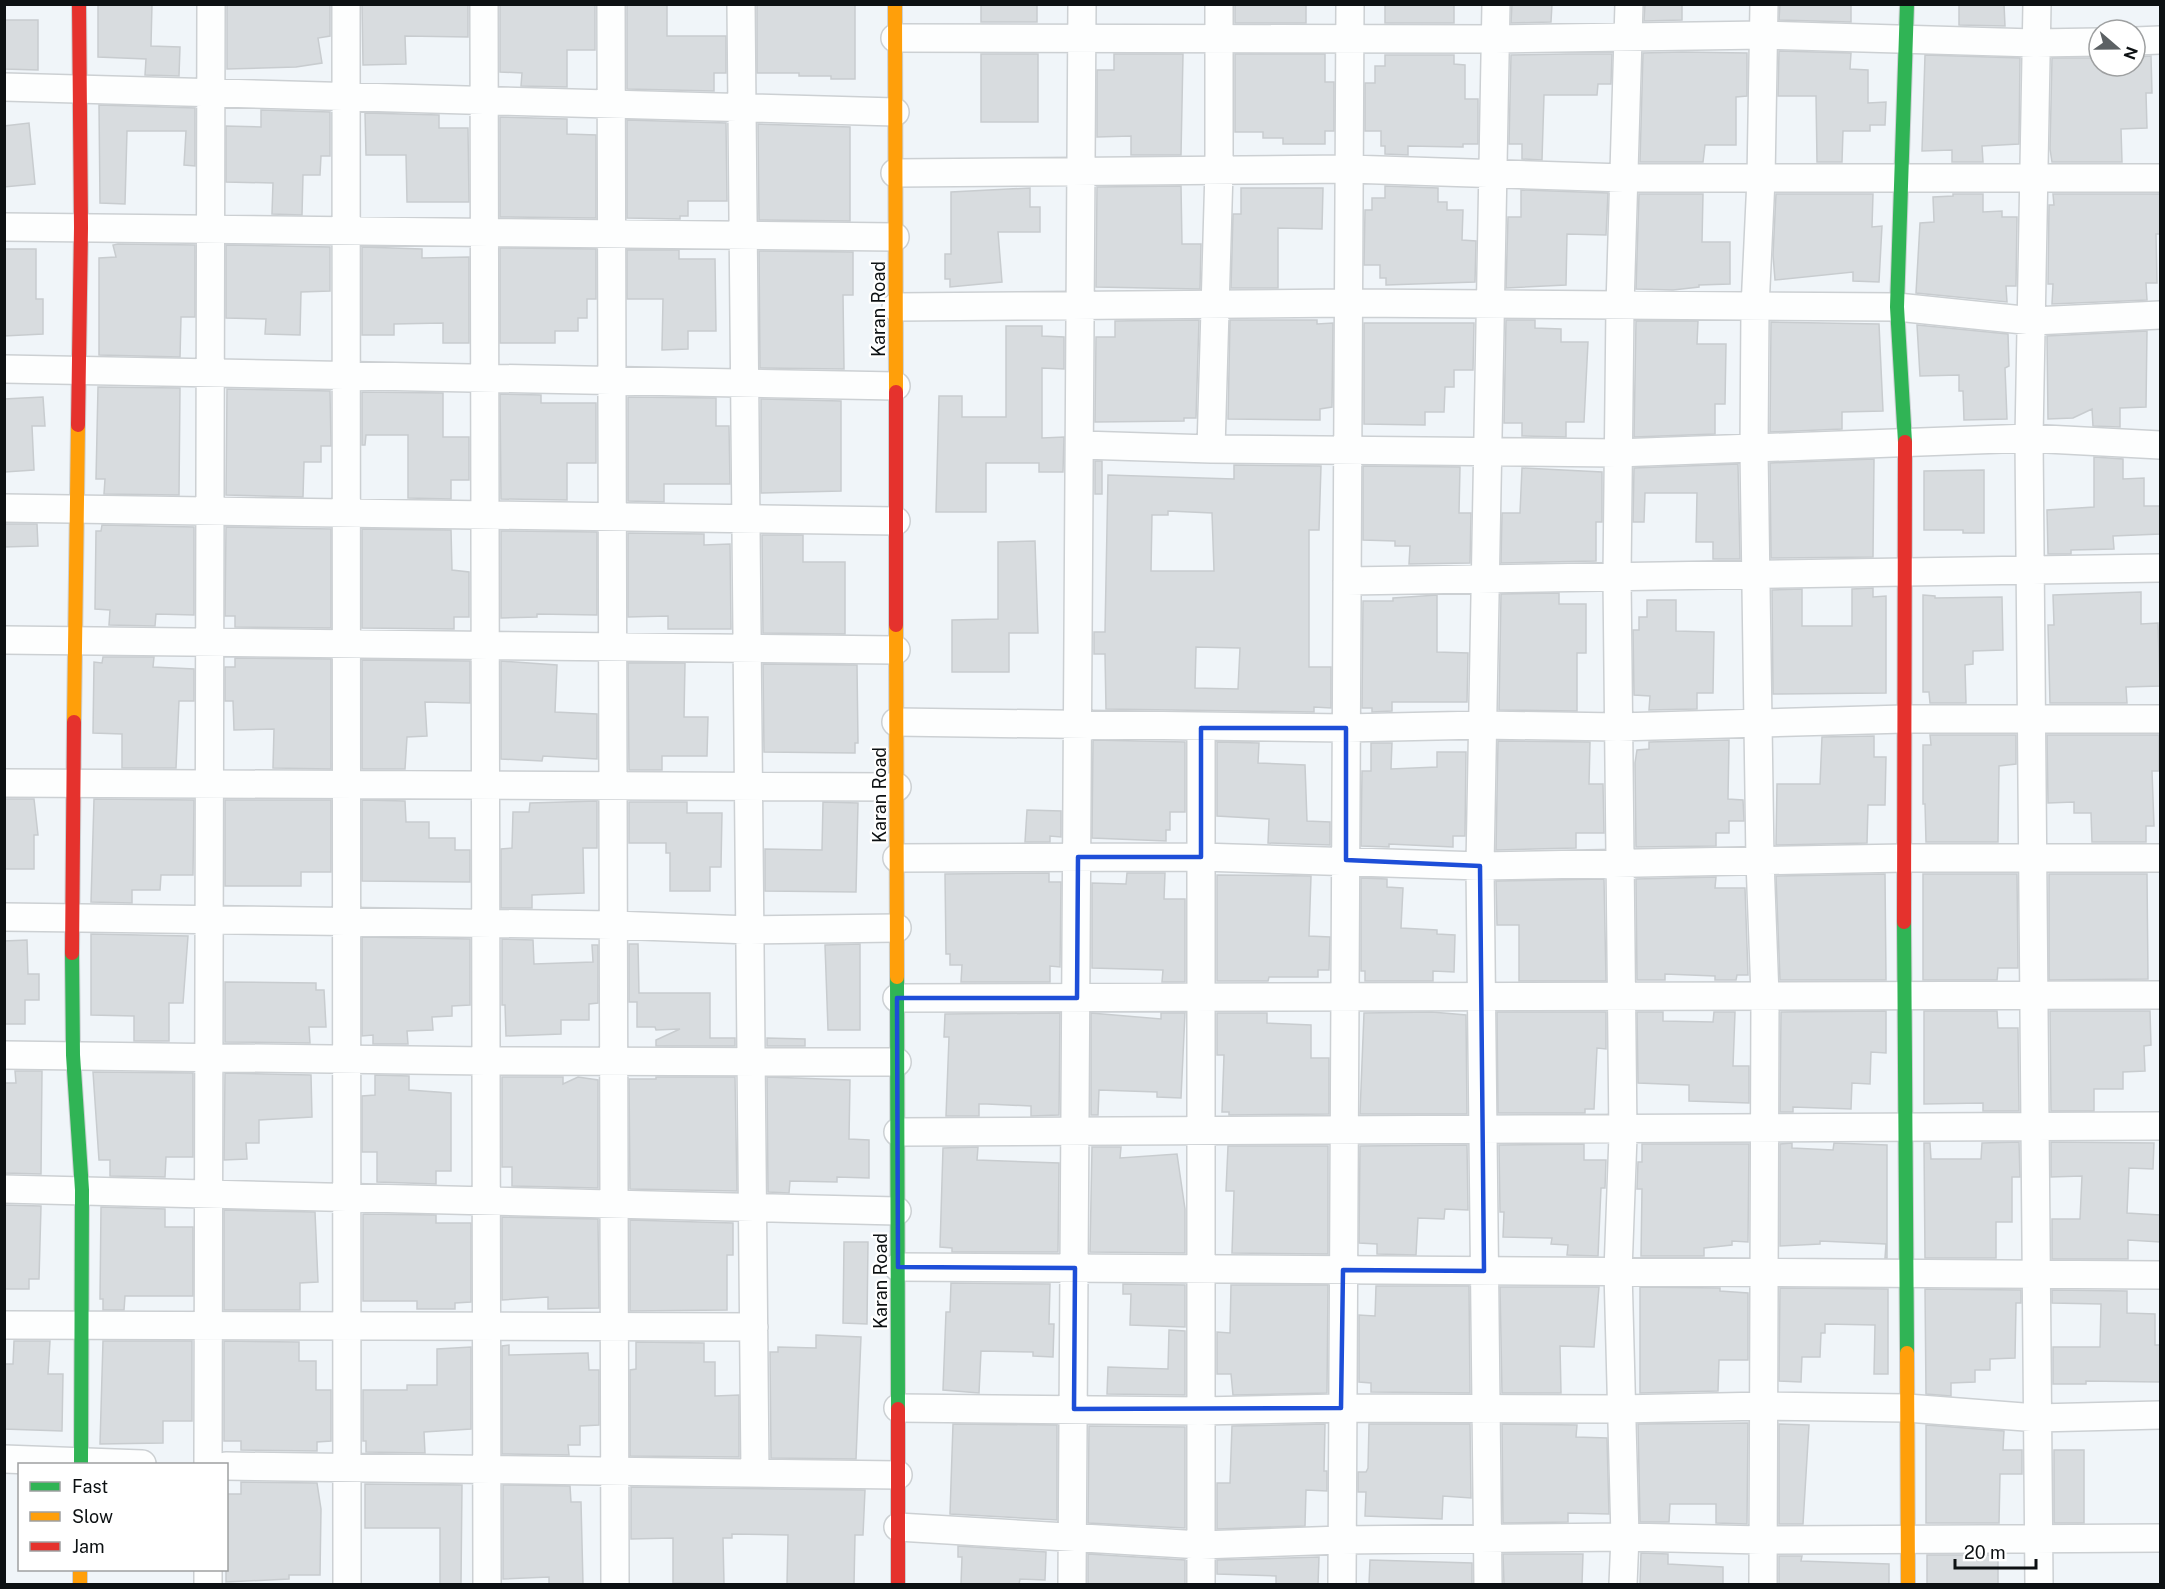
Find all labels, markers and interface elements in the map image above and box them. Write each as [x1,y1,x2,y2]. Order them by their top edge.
north arrow [2087,18,2147,78]
text: N [2120,44,2142,62]
street label: Karan Road [868,261,889,357]
street label: Karan Road [869,747,890,843]
street label: Karan Road [870,1233,891,1329]
legend [18,1463,228,1571]
text: Fast [72,1476,108,1497]
text: Slow [72,1506,113,1527]
scale bar [1955,1532,2036,1570]
text: Jam [72,1536,105,1557]
text: 20 m [1964,1542,2006,1563]

